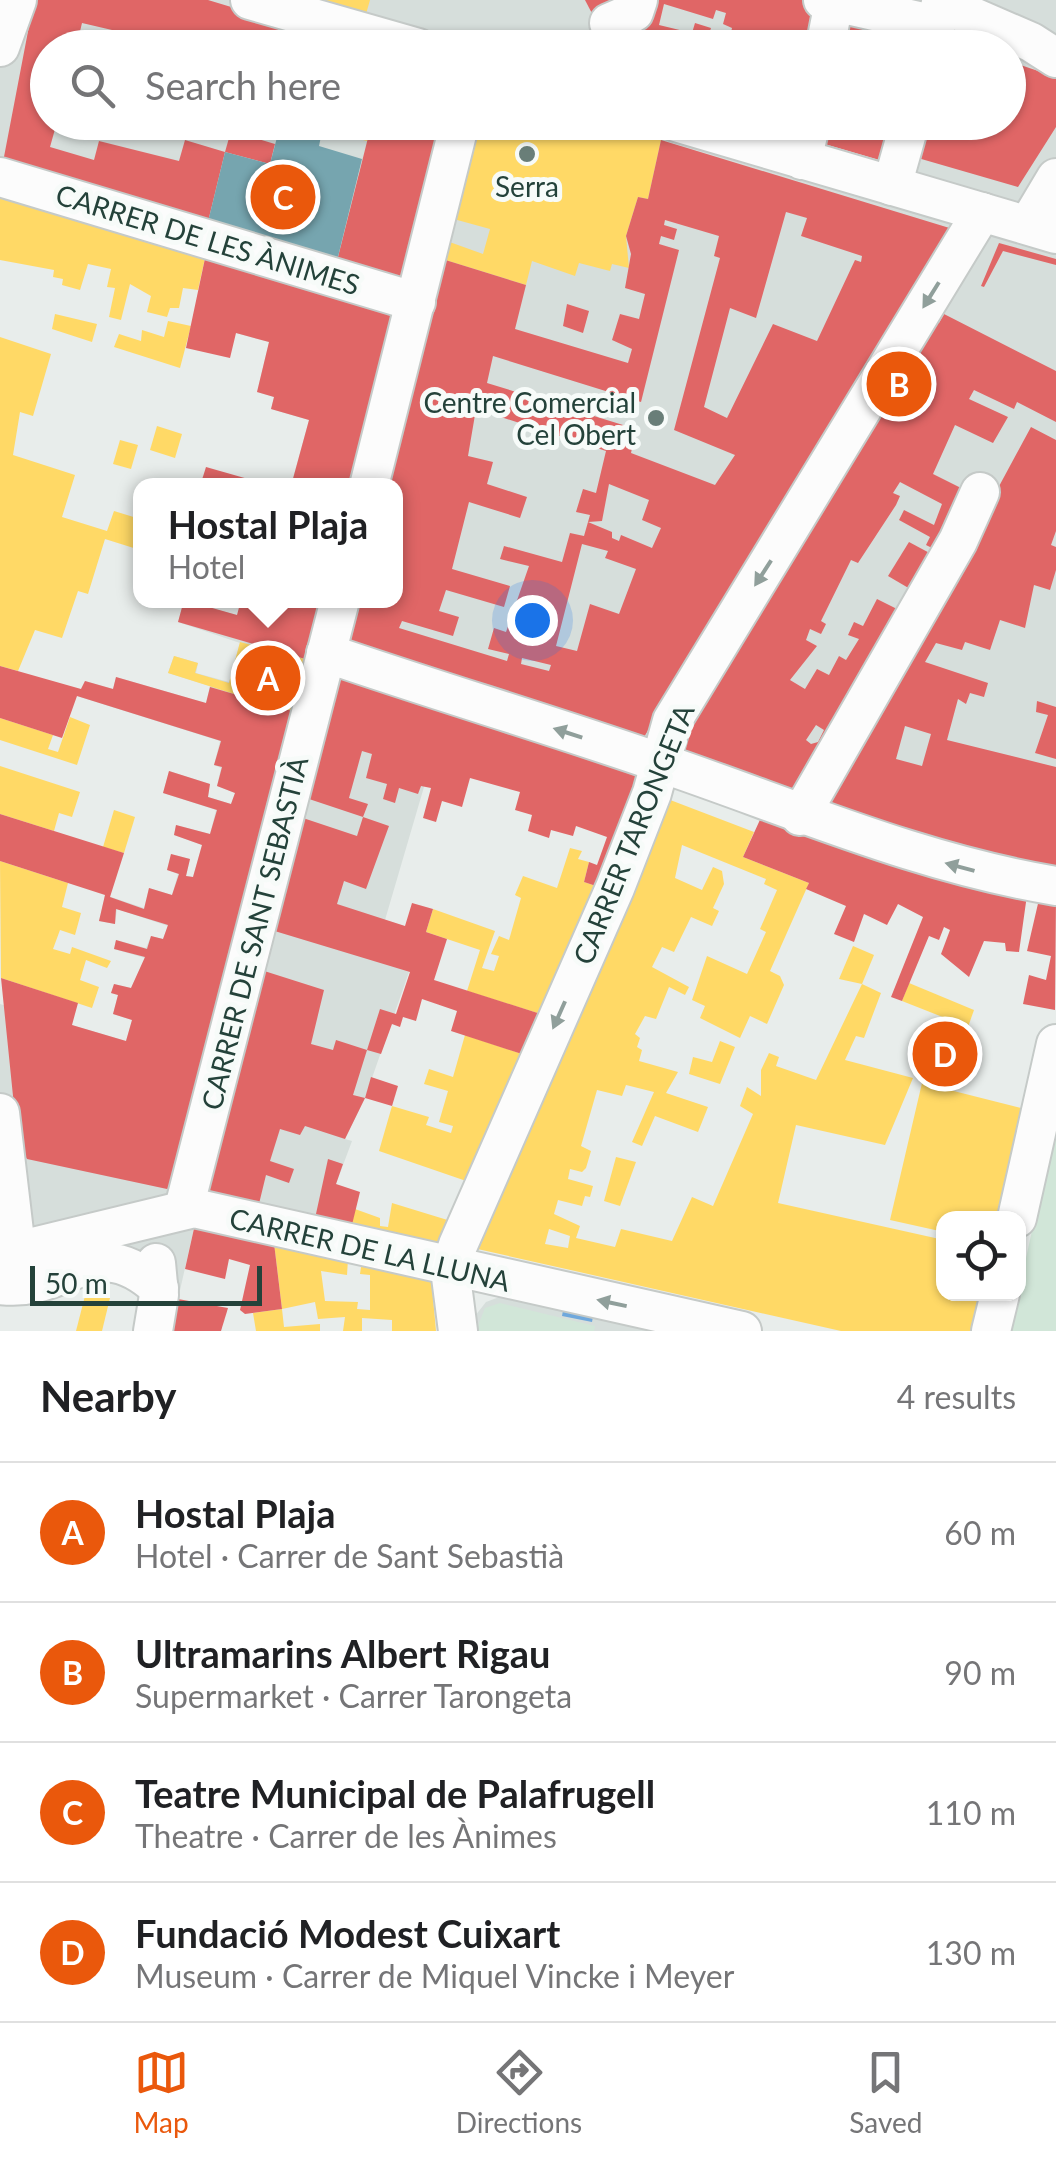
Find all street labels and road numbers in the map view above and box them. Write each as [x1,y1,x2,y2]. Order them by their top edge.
street label: CARRER DE LES ÀNIMES [52,177,364,301]
street label: CARRER TARONGETA [565,699,701,969]
street label: CARRER DE SANT SEBASTIÀ [194,753,314,1113]
street label: CARRER DE LA LLUNA [226,1200,514,1298]

